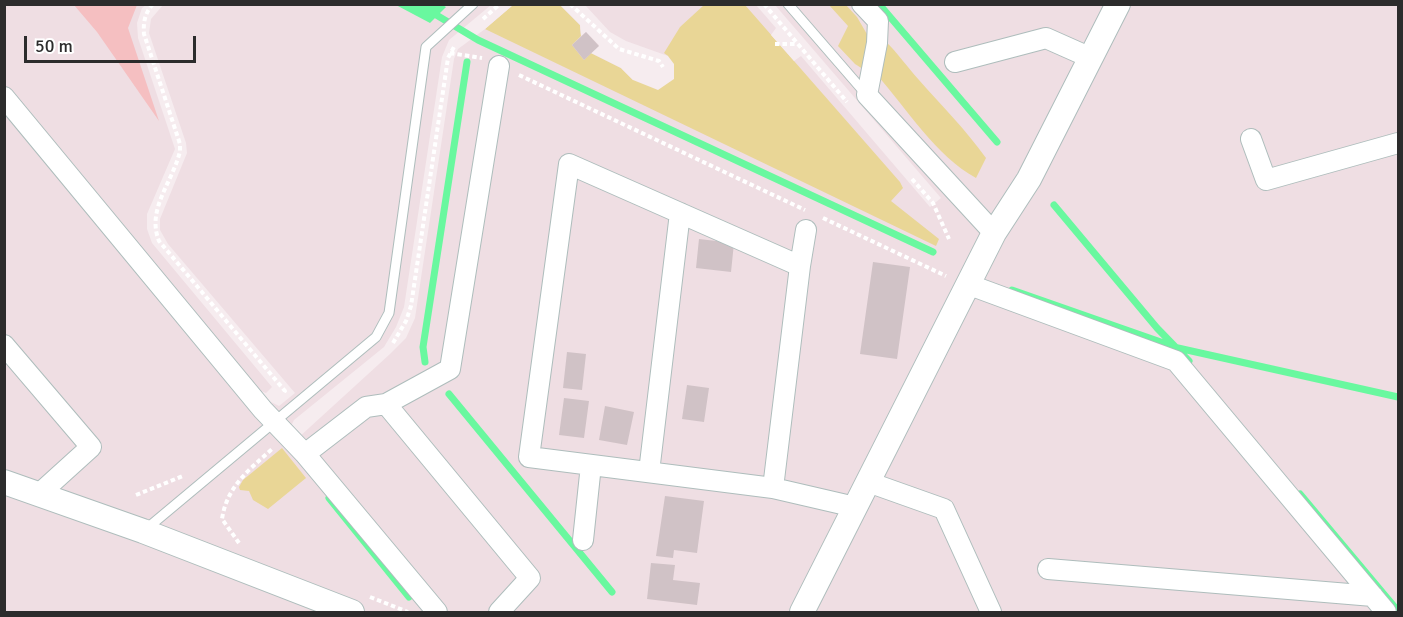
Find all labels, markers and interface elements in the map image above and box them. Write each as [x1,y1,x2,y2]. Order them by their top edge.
scale bar [27,24,200,62]
text: 50 m [35,35,73,57]

